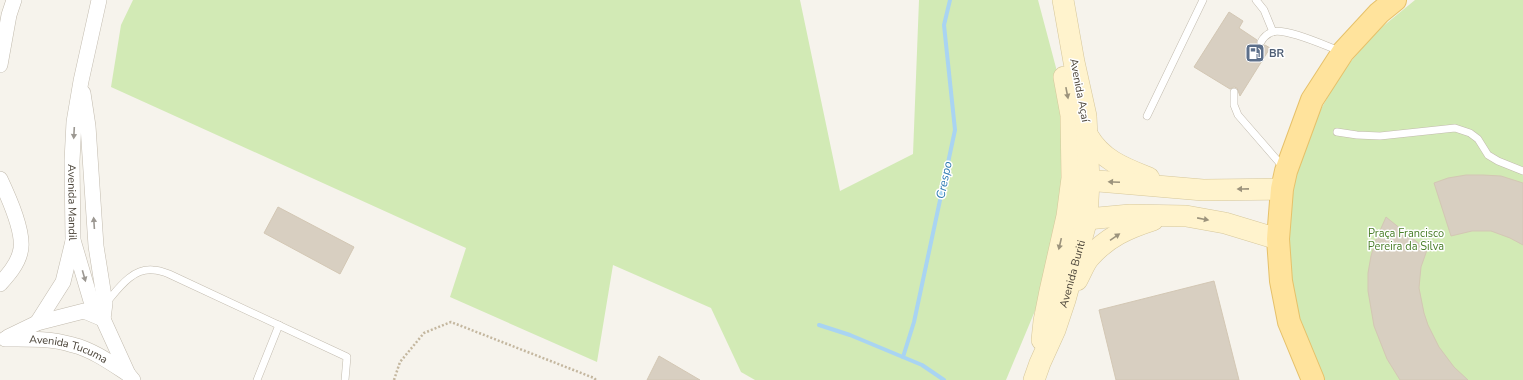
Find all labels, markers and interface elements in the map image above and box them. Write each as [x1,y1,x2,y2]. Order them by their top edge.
fuel station icon: BR [1244,42,1266,64]
place label: BR [1269,46,1285,61]
street label: Avenida Açaí [1066,57,1093,125]
one-way arrow [1065,87,1071,100]
one-way arrow [70,127,77,139]
water label: Crespo [932,159,956,200]
street label: Avenida Mandil [64,164,80,242]
one-way arrow [1108,178,1120,185]
one-way arrow [1237,186,1249,193]
one-way arrow [1197,216,1209,222]
one-way arrow [91,217,98,229]
park label: Praça Francisco Pereira da Silva [1368,226,1444,254]
one-way arrow [1109,233,1120,240]
street label: Avenida Buriti [1056,238,1089,310]
one-way arrow [1057,238,1063,250]
one-way arrow [81,269,87,282]
street label: Avenida Tucuma [29,332,111,367]

